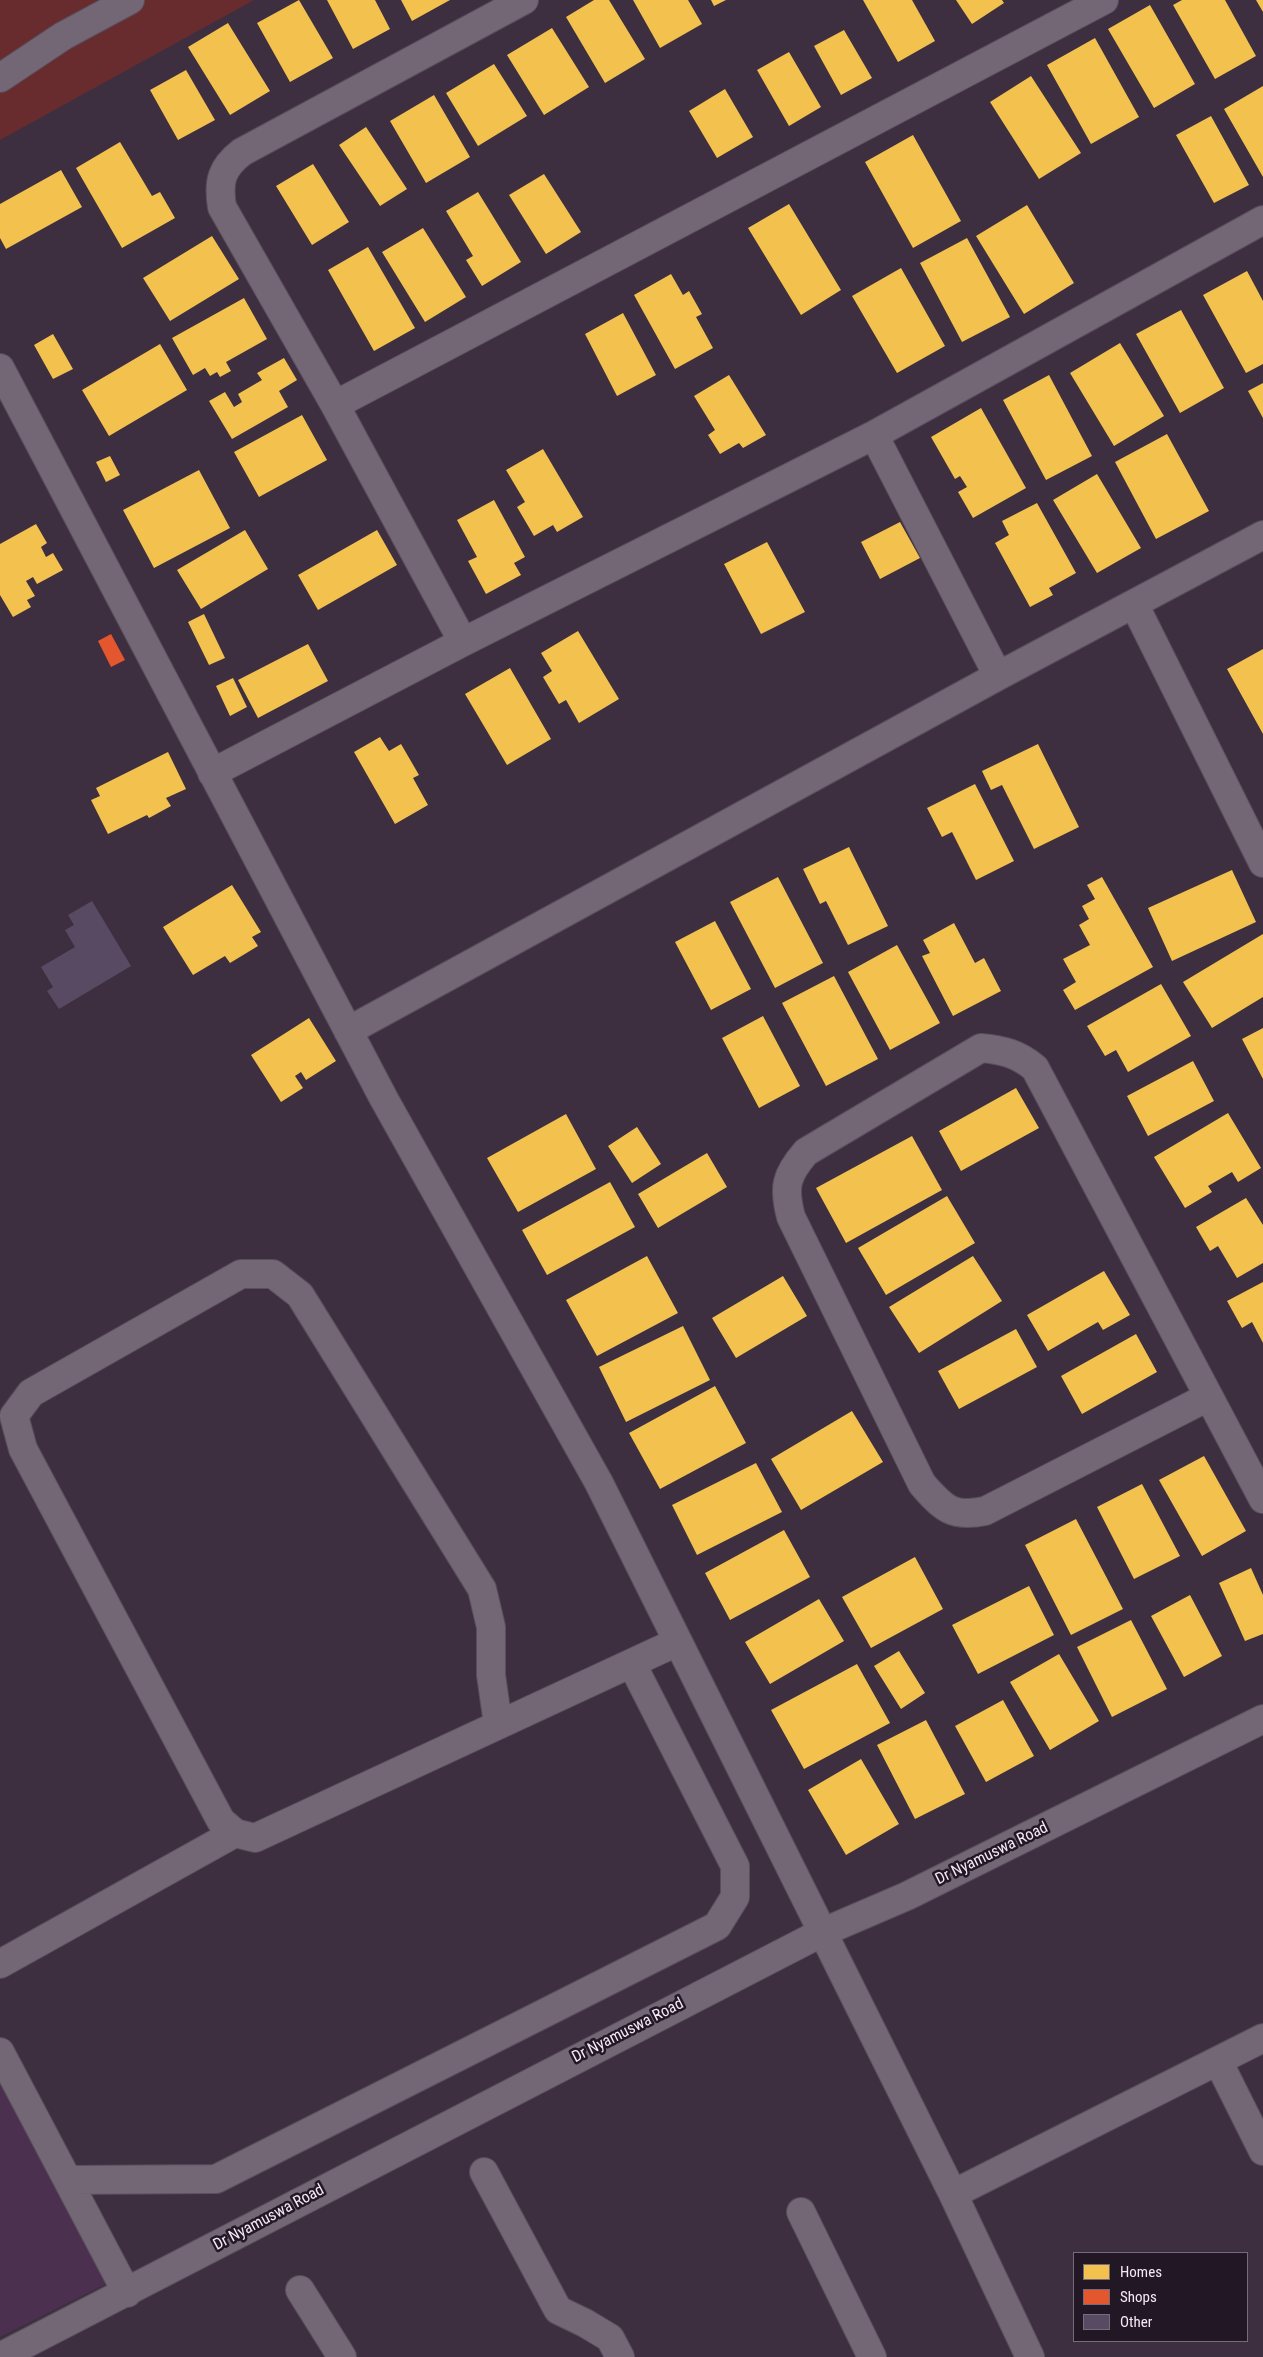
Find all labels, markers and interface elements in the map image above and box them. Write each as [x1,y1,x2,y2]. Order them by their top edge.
street label: Dr Nyamuswa Road [933,1818,1051,1890]
street label: Dr Nyamuswa Road [569,1995,687,2067]
street label: Dr Nyamuswa Road [210,2181,328,2255]
legend [1073,2252,1248,2342]
text: Homes [1120,2263,1162,2281]
text: Shops [1120,2288,1157,2306]
text: Other [1120,2313,1152,2331]

